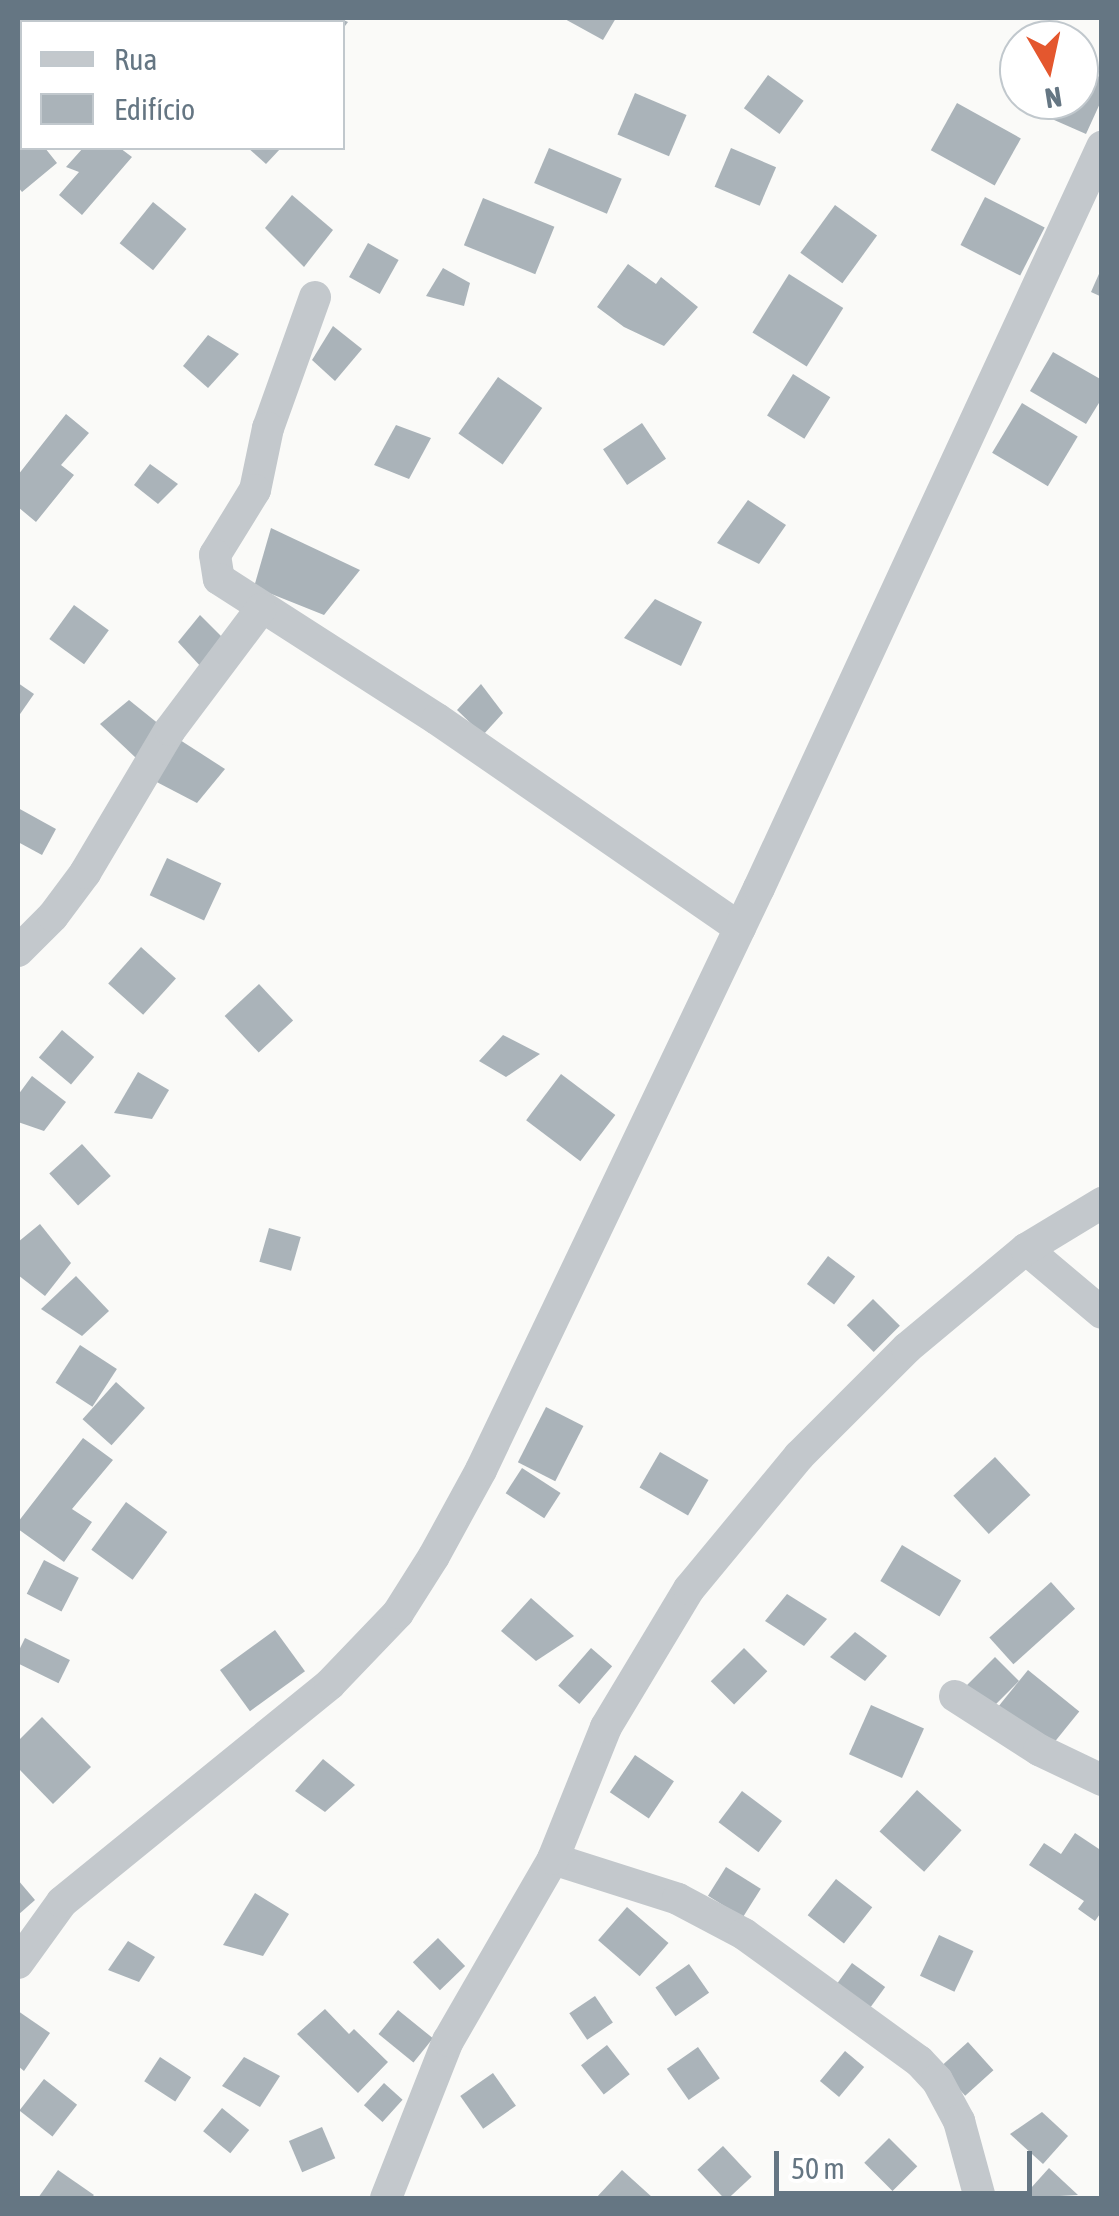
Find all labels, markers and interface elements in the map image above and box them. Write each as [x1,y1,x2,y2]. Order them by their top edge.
legend [20,20,345,150]
north arrow [999,20,1099,120]
text: Rua [114,42,157,76]
text: N [1043,81,1064,115]
text: Edifício [114,92,195,126]
scale bar [779,2131,1036,2193]
text: 50 m [791,2151,845,2185]

